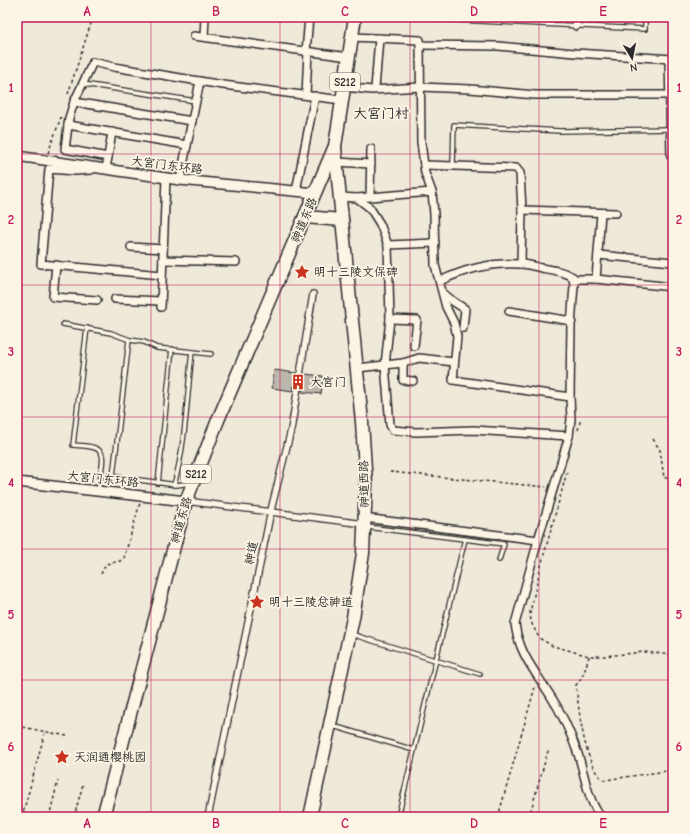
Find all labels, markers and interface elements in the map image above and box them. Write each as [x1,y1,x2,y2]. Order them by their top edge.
text: A [83,4,91,19]
text: B [212,4,220,19]
text: C [341,4,349,19]
text: D [470,4,478,19]
text: E [599,4,607,19]
north arrow [612,38,652,78]
text: N [629,60,638,74]
road number: S212 [330,73,360,91]
text: 1 [8,80,14,95]
text: 1 [676,80,682,95]
district label: 大宫门村 [353,105,409,122]
street label: 大宫门东环路 [130,154,204,176]
street label: 神道东路 [288,195,320,245]
text: 2 [8,212,14,227]
text: 2 [676,212,682,227]
place icon: 明十三陵文保碑 [293,263,311,281]
place label: 明十三陵文保碑 [314,265,398,279]
text: 3 [8,344,14,359]
text: 3 [676,344,682,359]
building icon: 大宫门 [289,373,307,391]
place label: 大宫门 [310,375,346,389]
street label: 神道西路 [357,460,371,508]
road number: S212 [181,465,211,483]
street label: 大宫门东环路 [66,468,140,490]
text: 4 [8,475,14,490]
text: 4 [676,475,682,490]
street label: 神道东路 [168,495,194,545]
street label: 神道 [242,540,260,566]
place icon: 明十三陵总神道 [248,593,266,611]
place label: 明十三陵总神道 [269,595,353,609]
text: 5 [8,607,15,622]
text: 5 [676,607,683,622]
text: 6 [8,739,15,754]
text: 6 [676,739,683,754]
place icon: 天润通樱桃园 [53,748,71,766]
place label: 天润通樱桃园 [74,750,146,764]
text: A [83,816,91,831]
text: B [212,816,220,831]
text: C [341,816,349,831]
text: D [470,816,478,831]
text: E [599,816,607,831]

